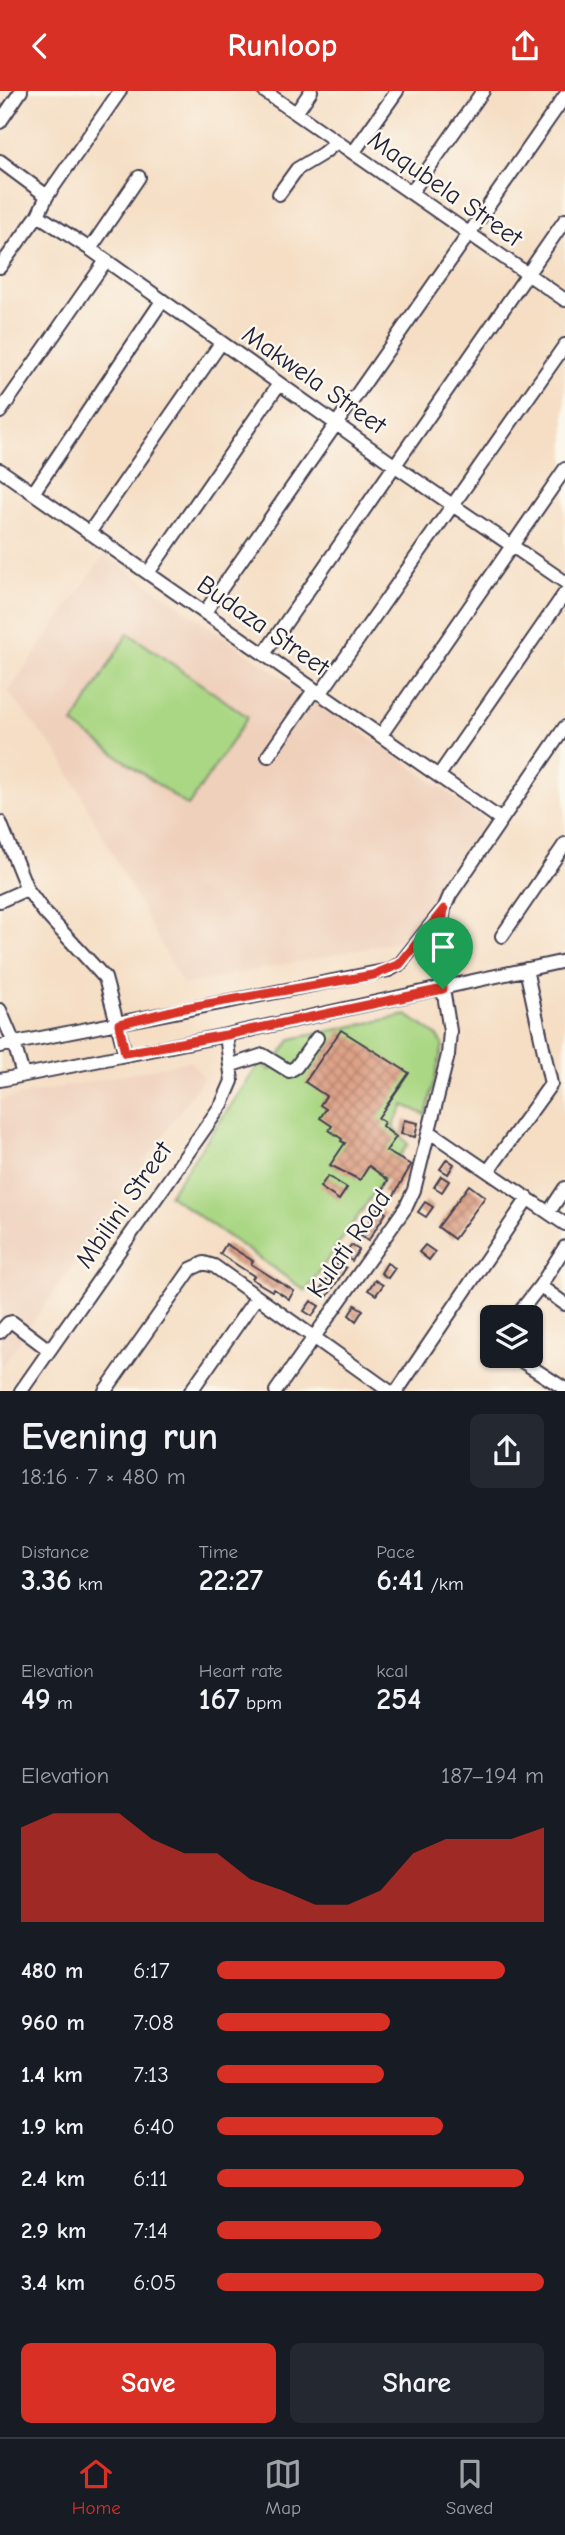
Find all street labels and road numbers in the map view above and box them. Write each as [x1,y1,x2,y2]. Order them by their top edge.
street label: Maqubela Street [362,125,529,254]
street label: Makwela Street [236,319,393,442]
street label: Budaza Street [191,569,336,683]
street label: Mbilini Street [69,1135,179,1274]
street label: Kulati Road [301,1184,397,1304]

